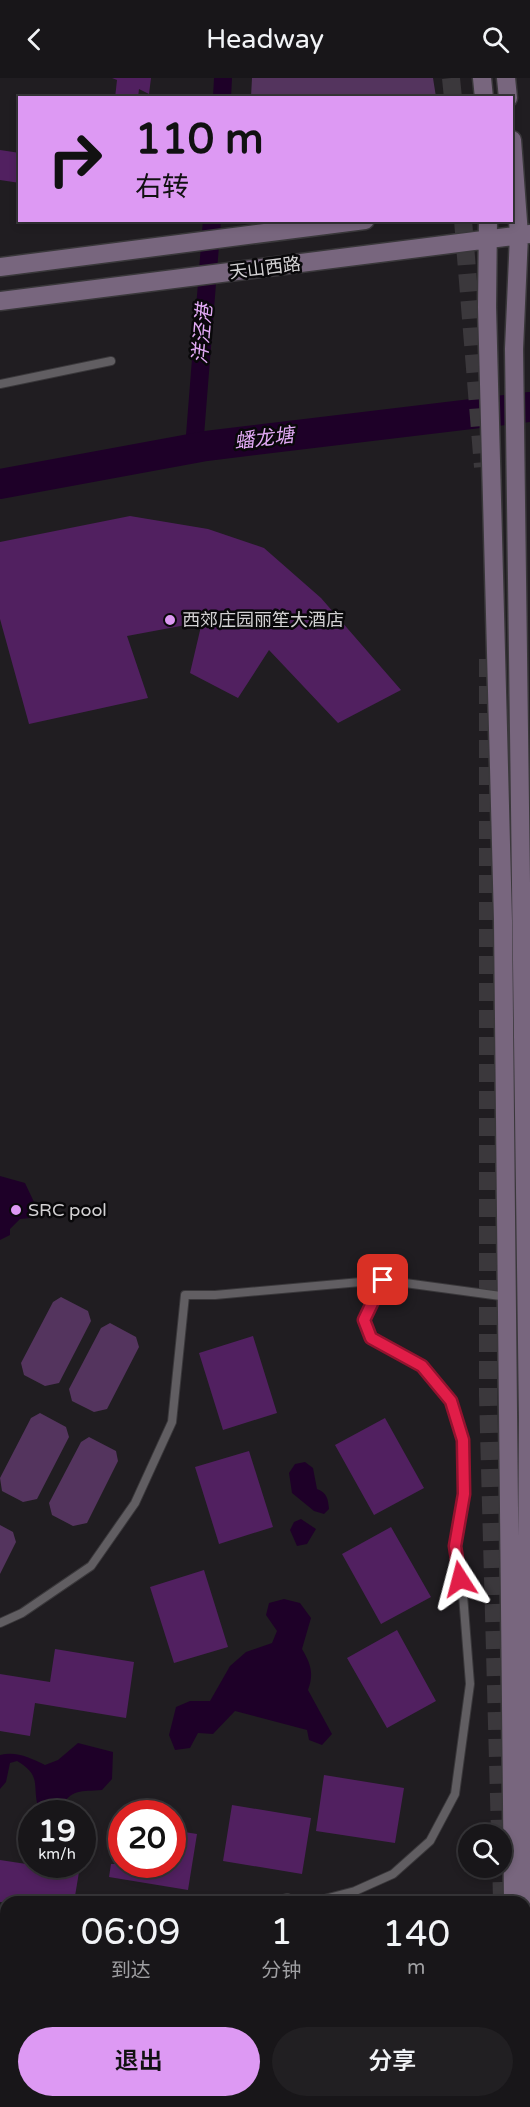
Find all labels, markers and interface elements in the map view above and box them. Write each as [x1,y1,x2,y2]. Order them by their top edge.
icon: back [18,23,51,56]
text: Headway [206,23,324,56]
icon: search [479,23,512,56]
text: 110 m [135,114,264,165]
icon: right [36,120,114,198]
text: 右转 [135,171,189,204]
street label: 天山西路 [228,253,302,283]
water label: 洋泾港 [188,300,218,365]
water label: 蟠龙塘 [233,423,298,455]
place label: 西郊庄园丽笙大酒店 [182,609,344,631]
marker: 西郊庄园丽笙大酒店 [163,613,177,627]
place label: SRC pool [28,1199,107,1221]
marker: SRC pool [9,1203,23,1217]
pin [357,1254,408,1305]
icon: arrive [366,1263,399,1296]
position arrow [428,1547,492,1611]
speed limit sign: 20 [108,1800,186,1878]
text: 19 [38,1813,76,1850]
map controls [458,1824,512,1878]
button: search [458,1824,512,1878]
text: km/h [38,1845,76,1863]
text: 06:09 [81,1911,181,1954]
text: 1 [270,1911,293,1954]
text: 140 [382,1913,450,1956]
text: m [407,1956,425,1980]
text: 到达 [111,1959,151,1983]
text: 分钟 [261,1959,301,1983]
button: 退出 [18,2027,260,2096]
button: 分享 [272,2027,513,2096]

